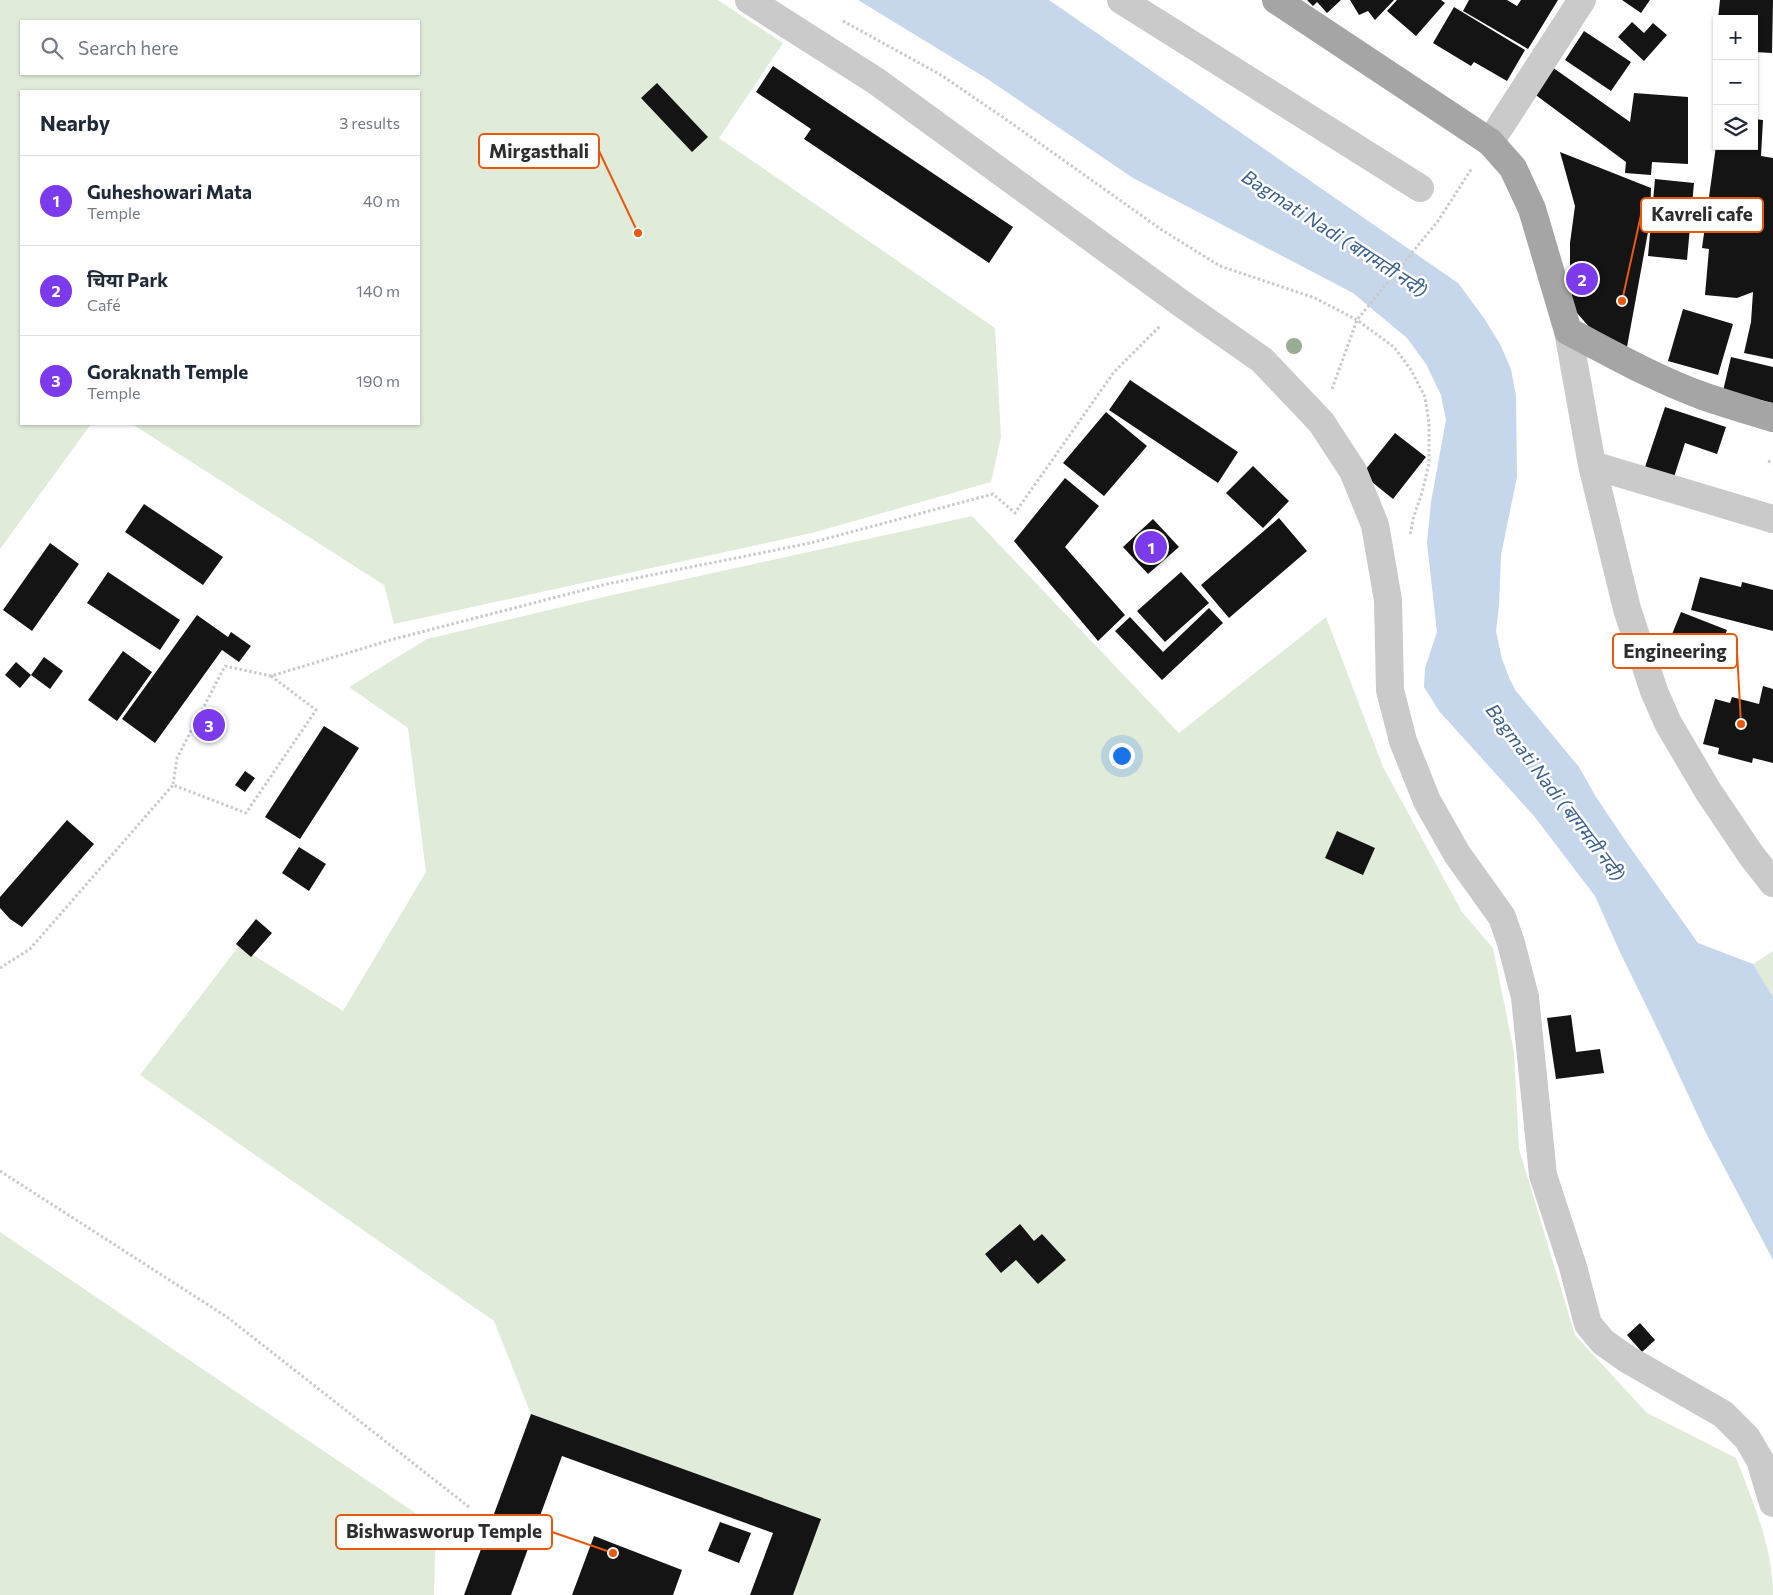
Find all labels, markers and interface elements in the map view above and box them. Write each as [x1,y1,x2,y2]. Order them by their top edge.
map controls [1713,15,1758,150]
button: + [1713,15,1758,60]
search box [20,20,420,75]
icon: search [38,34,66,62]
text: Search here [78,36,178,59]
button: − [1713,60,1758,105]
button: layers [1713,105,1758,150]
text: Nearby [40,110,110,135]
text: 3 results [339,113,400,132]
callout: Mirgasthali [479,134,599,168]
text: Mirgasthali [489,139,589,162]
water label: Bagmati Nadi (बागमती नदी) [1238,164,1432,302]
text: Guheshowari Mata [87,180,252,203]
text: 1 [52,191,60,210]
text: 40 m [363,191,400,210]
callout: Kavreli cafe [1641,198,1763,232]
text: Kavreli cafe [1651,202,1753,225]
text: Temple [87,203,140,222]
pin: 2 [1566,260,1598,298]
text: चिया Park [87,268,168,291]
text: 2 [51,281,61,300]
text: 140 m [356,281,400,300]
text: Café [87,295,121,314]
text: Goraknath Temple [87,360,248,383]
text: 3 [51,371,61,390]
text: 190 m [356,371,400,390]
text: Temple [87,383,140,402]
pin: 1 [1135,528,1167,566]
callout: Engineering [1613,634,1737,668]
text: Engineering [1623,639,1727,662]
water label: Bagmati Nadi (बागमती नदी) [1482,699,1630,885]
pin: 3 [193,706,225,744]
your location [1109,743,1135,769]
callout: Bishwasworup Temple [336,1515,552,1549]
text: Bishwasworup Temple [346,1519,542,1542]

